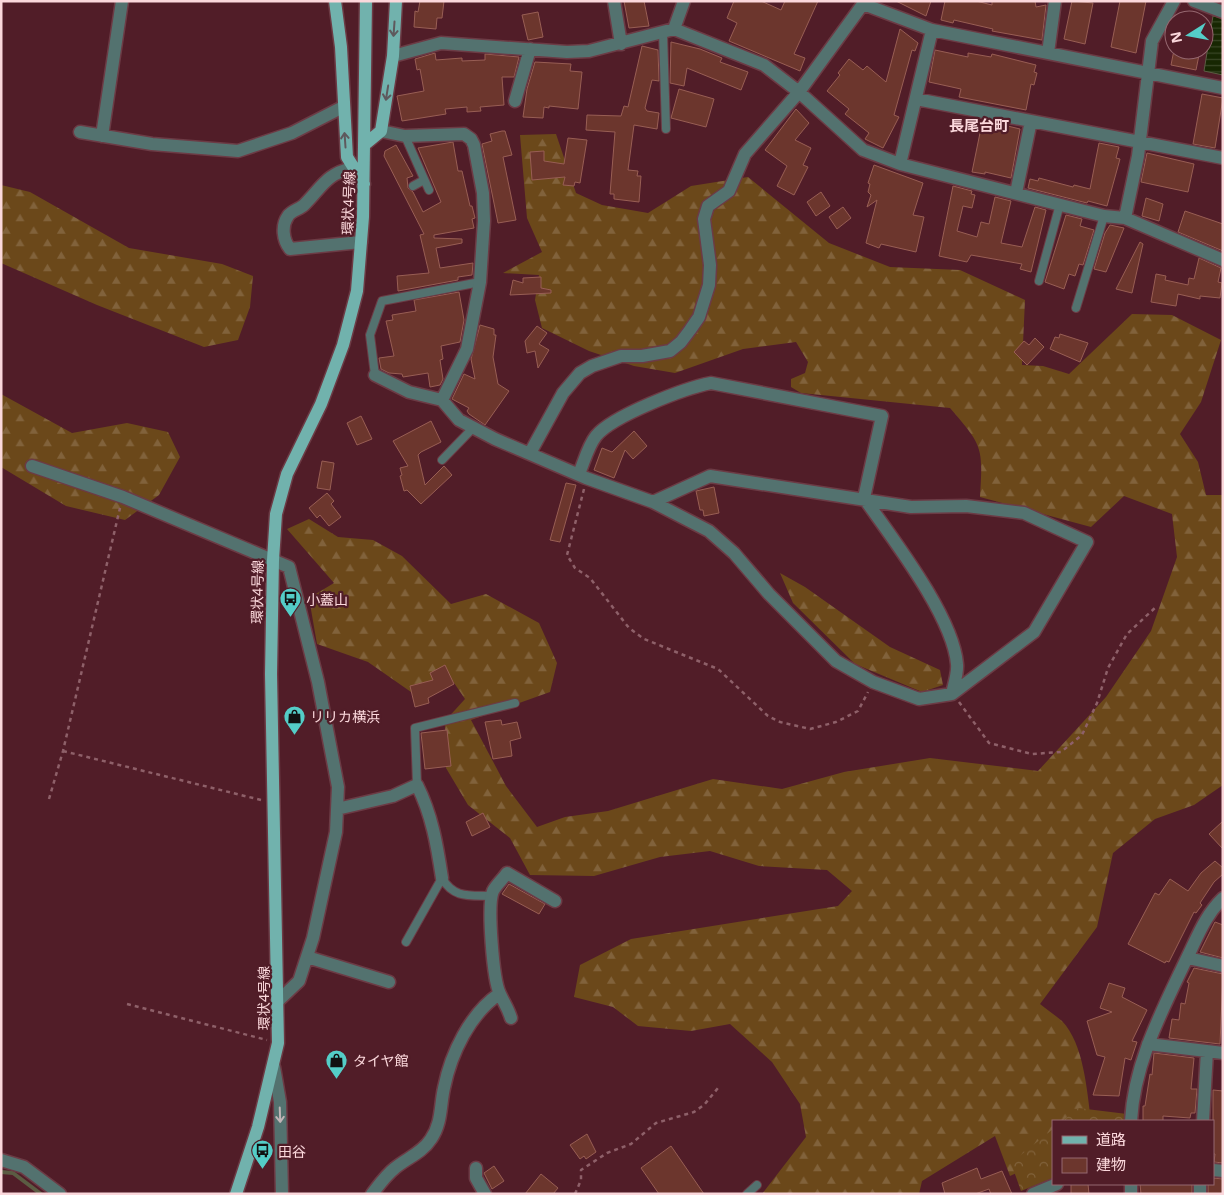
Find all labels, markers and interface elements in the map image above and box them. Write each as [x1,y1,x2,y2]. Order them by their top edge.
north arrow [1164,10,1214,60]
one-way arrow [390,20,399,36]
text: N [1165,30,1186,45]
one-way arrow [382,85,392,101]
district label: 長尾台町 [949,115,1009,135]
one-way arrow [341,133,350,149]
street label: 環状4号線 [337,171,359,235]
street label: 環状4号線 [247,560,267,624]
bus stop icon: 小蓋山 [278,587,302,618]
place label: 小蓋山 [306,590,348,609]
shop icon: リリカ横浜 [282,704,306,735]
place label: リリカ横浜 [310,707,380,726]
street label: 環状4号線 [254,966,273,1030]
shop icon: タイヤ館 [325,1048,349,1079]
place label: タイヤ館 [353,1051,409,1070]
one-way arrow [275,1106,285,1123]
legend [1052,1120,1214,1185]
text: 道路 [1096,1129,1126,1149]
bus stop icon: 田谷 [250,1139,274,1170]
place label: 田谷 [278,1142,306,1161]
text: 建物 [1096,1154,1126,1174]

